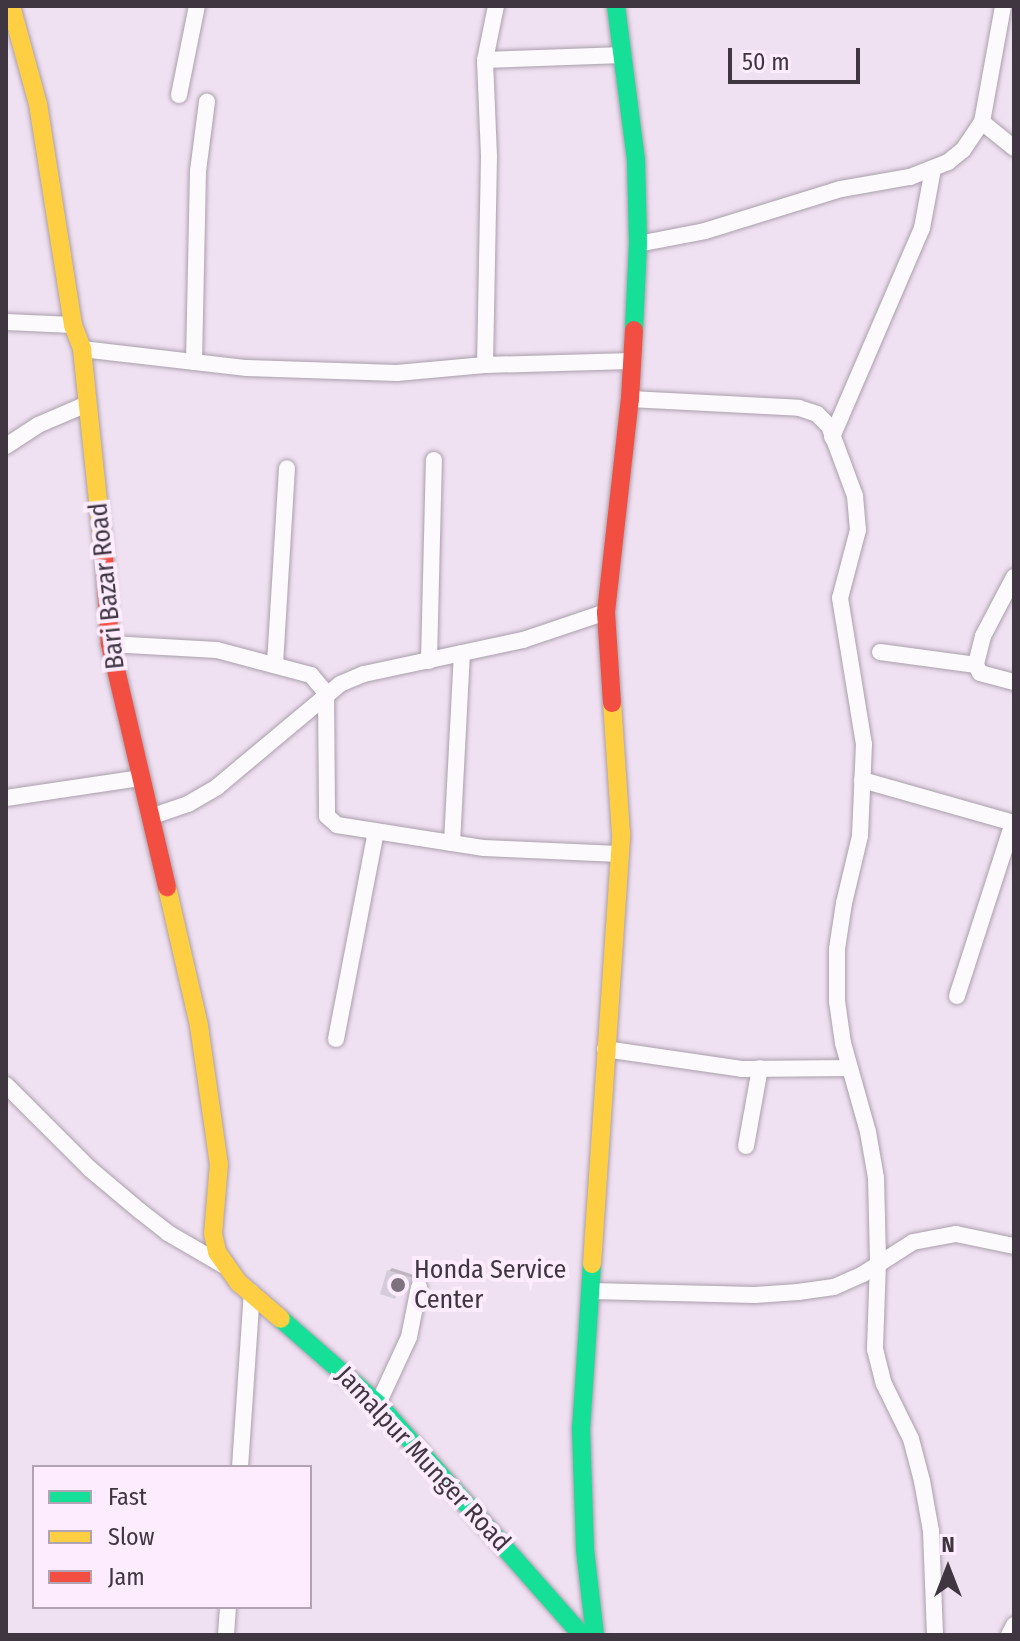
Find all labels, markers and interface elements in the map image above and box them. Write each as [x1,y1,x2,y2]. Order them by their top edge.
scale bar [732,32,864,82]
text: 50 m [742,48,790,76]
street label: Bari Bazar Road [83,501,131,671]
place label: Honda Service Center [414,1254,566,1316]
marker: Honda Service Center [389,1276,407,1294]
street label: Jamalpur Munger Road [329,1360,517,1558]
legend [32,1465,312,1609]
text: Fast [108,1483,147,1511]
text: Slow [108,1523,154,1551]
north arrow [908,1529,988,1609]
text: N [941,1531,955,1558]
text: Jam [108,1563,145,1591]

